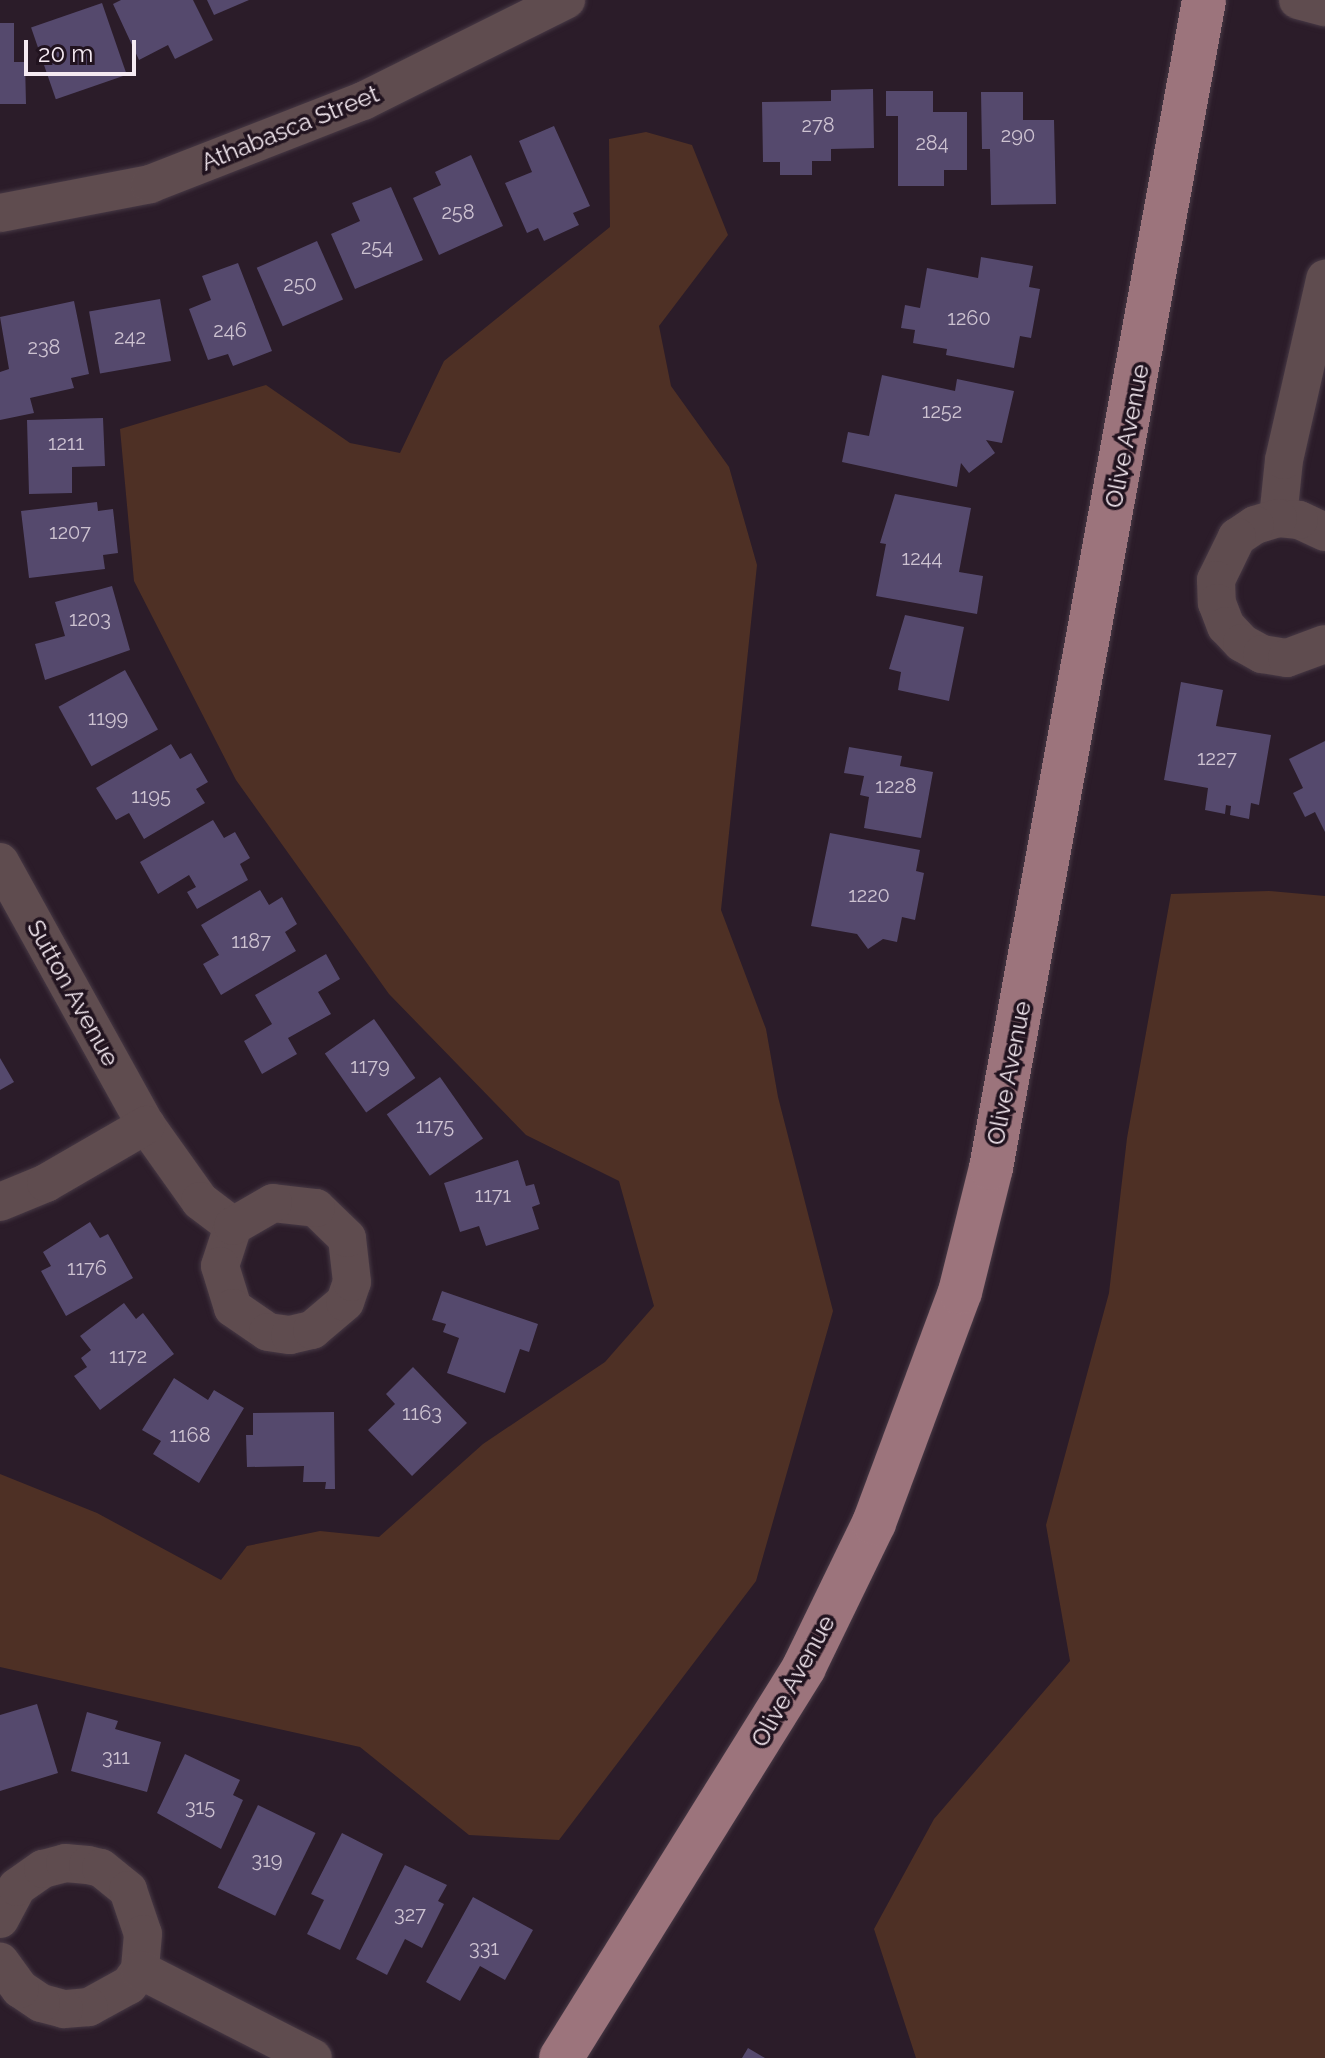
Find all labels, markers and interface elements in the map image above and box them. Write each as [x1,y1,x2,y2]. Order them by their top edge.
scale bar [28,24,140,74]
text: 20 m [38,39,93,68]
street label: Athabasca Street [197,79,383,177]
house number: 278 [802,113,834,137]
house number: 290 [1001,123,1035,147]
house number: 284 [915,131,949,155]
house number: 258 [441,200,475,224]
house number: 254 [361,235,393,259]
house number: 250 [283,272,317,296]
house number: 1260 [947,306,991,330]
house number: 246 [213,318,247,342]
house number: 242 [114,325,146,349]
house number: 238 [28,335,60,359]
street label: Olive Avenue [1099,361,1155,511]
house number: 1252 [922,399,962,423]
house number: 1211 [48,431,84,455]
house number: 1207 [49,520,91,544]
house number: 1244 [902,546,942,570]
house number: 1203 [69,607,111,631]
house number: 1199 [88,706,128,730]
house number: 1227 [1197,746,1237,770]
house number: 1228 [875,774,917,798]
house number: 1195 [131,784,171,808]
house number: 1220 [848,883,890,907]
street label: Sutton Avenue [21,915,125,1071]
house number: 1187 [231,929,271,953]
street label: Olive Avenue [981,998,1037,1148]
house number: 1179 [350,1054,390,1078]
house number: 1175 [416,1114,454,1138]
house number: 1171 [475,1183,511,1207]
house number: 1176 [67,1256,107,1280]
house number: 1172 [109,1344,147,1368]
house number: 1163 [402,1401,442,1425]
house number: 1168 [169,1423,211,1447]
street label: Olive Avenue [745,1610,841,1752]
house number: 311 [102,1745,130,1769]
house number: 315 [185,1795,215,1819]
house number: 319 [252,1848,282,1872]
house number: 327 [394,1902,426,1926]
house number: 331 [469,1936,499,1960]

